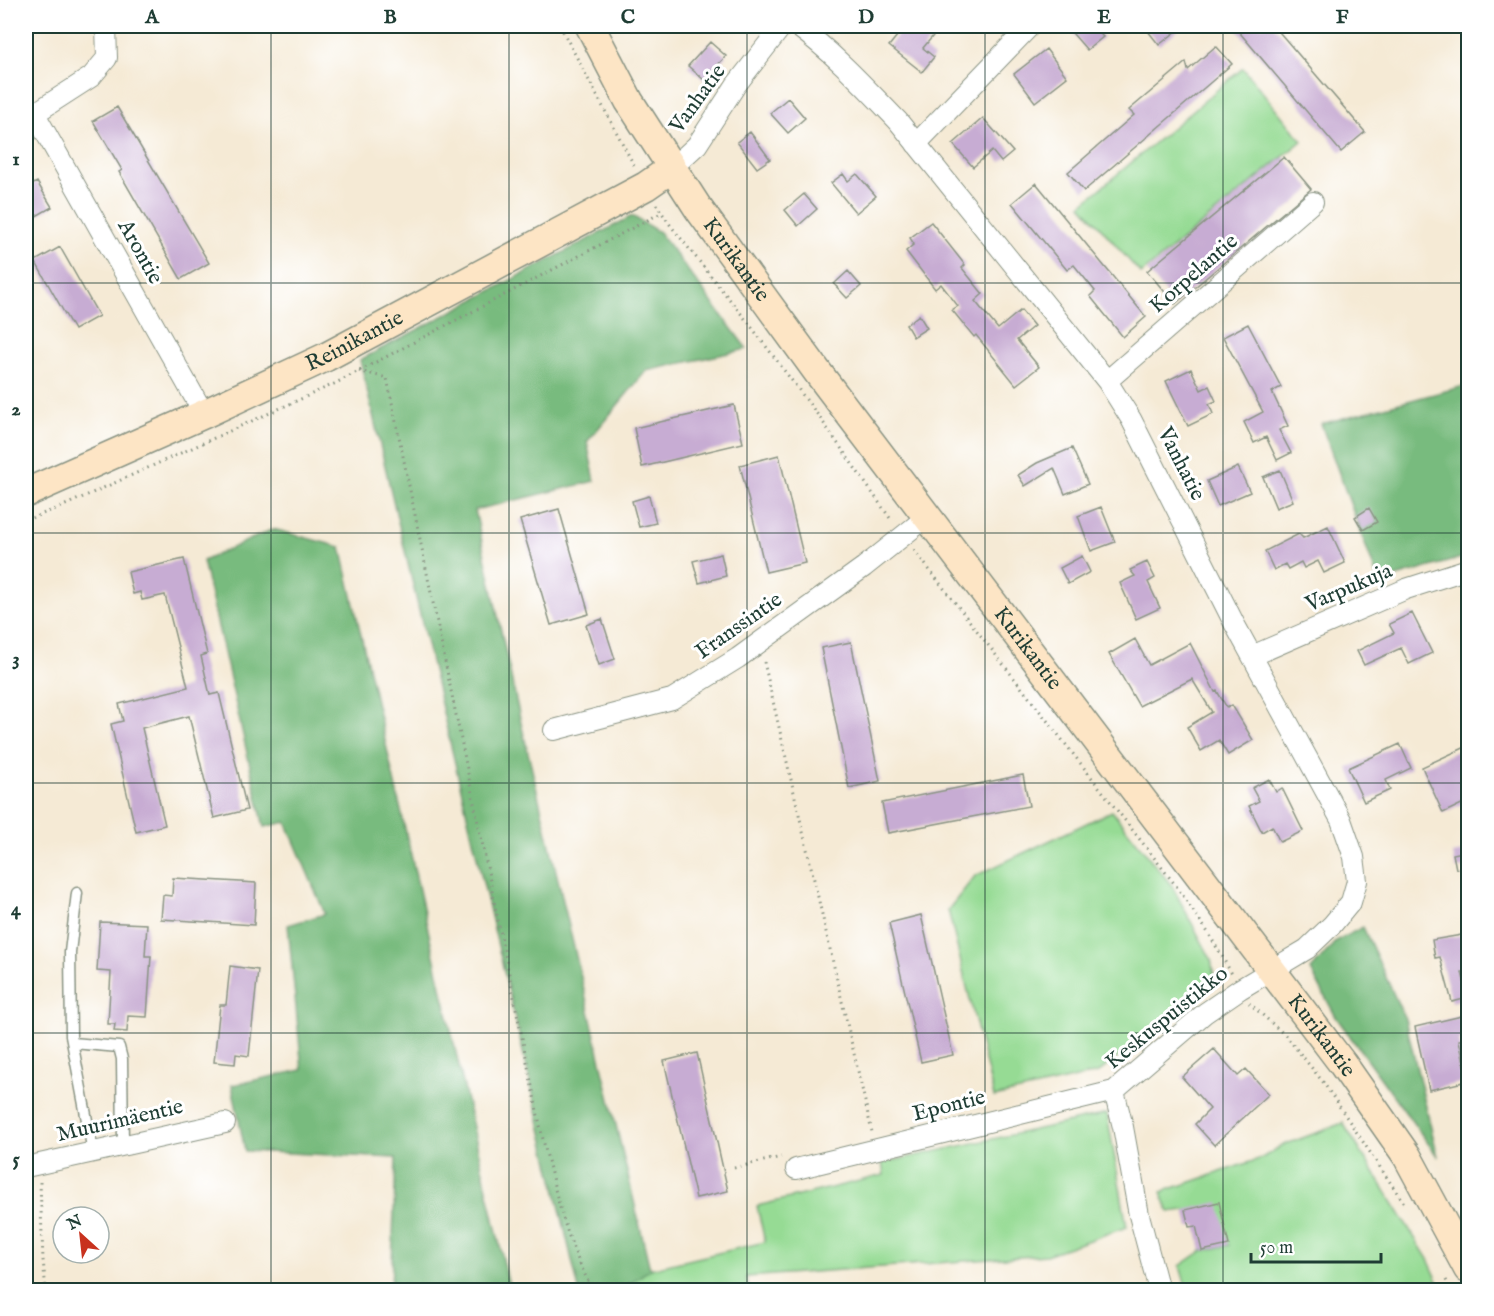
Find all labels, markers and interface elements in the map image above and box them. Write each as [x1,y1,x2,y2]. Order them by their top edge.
text: A [144,5,160,30]
text: B [383,5,397,30]
text: C [621,5,635,30]
text: D [858,5,874,30]
text: E [1097,5,1111,30]
text: F [1336,5,1349,30]
street label: Vanhatie [663,59,733,140]
text: 1 [12,147,20,172]
street label: Kurikantie [696,212,776,308]
street label: Arontie [110,214,169,289]
street label: Korpelantie [1144,228,1244,320]
street label: Reinikantie [301,304,408,378]
text: 2 [11,397,21,422]
street label: Vanhatie [1150,422,1211,505]
street label: Varpukuja [1300,557,1397,619]
street label: Franssintie [690,586,788,666]
street label: Kurikantie [987,601,1068,696]
text: 3 [12,647,20,672]
text: 4 [11,897,22,922]
street label: Keskuspuistikko [1100,960,1234,1076]
street label: Kurikantie [1281,988,1362,1083]
street label: Epontie [910,1083,988,1129]
street label: Muurimäentie [54,1093,186,1149]
text: 5 [12,1147,20,1172]
north arrow [51,1205,111,1265]
text: N [63,1211,86,1236]
scale bar [1251,1226,1382,1264]
text: 50 m [1260,1237,1293,1260]

